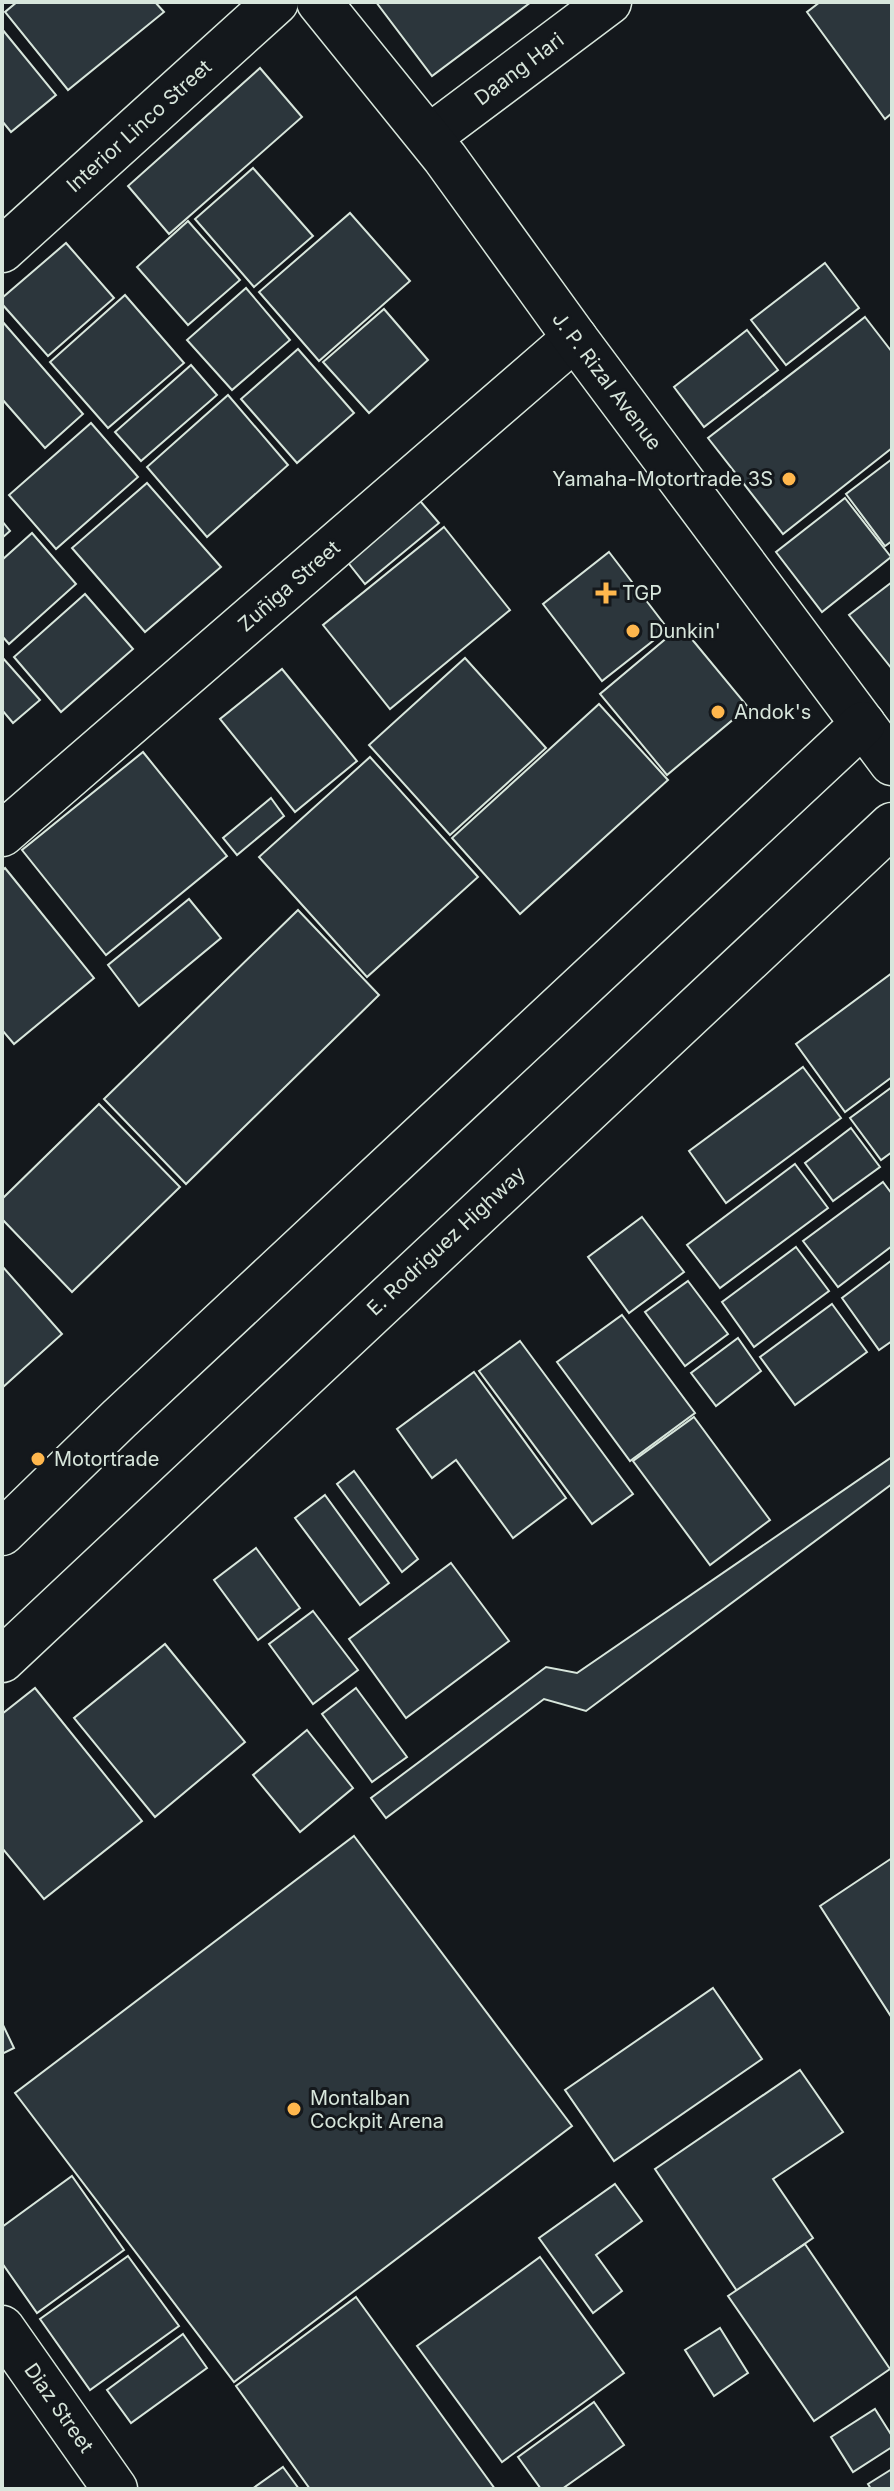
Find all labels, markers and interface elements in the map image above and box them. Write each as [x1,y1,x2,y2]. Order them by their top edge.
street label: Daang Hari [470,28,568,110]
street label: Interior Linco Street [62,54,217,197]
street label: J. P. Rizal Avenue [547,307,667,455]
place label: Yamaha-Motortrade 3S [552,467,773,491]
marker: Yamaha-Motortrade 3S [780,470,798,488]
street label: Zuñiga Street [233,535,345,637]
place label: TGP [622,581,662,605]
marker: TGP [597,584,615,602]
place label: Dunkin' [649,619,721,643]
marker: Dunkin' [624,622,642,640]
place label: Andok's [734,700,811,724]
marker: Andok's [709,703,727,721]
street label: E. Rodriguez Highway [362,1162,530,1320]
place label: Motortrade [54,1447,159,1471]
marker: Motortrade [29,1450,47,1468]
place label: Montalban Cockpit Arena [310,2086,444,2133]
marker: Montalban Cockpit Arena [285,2100,303,2118]
street label: Diaz Street [19,2359,99,2458]

